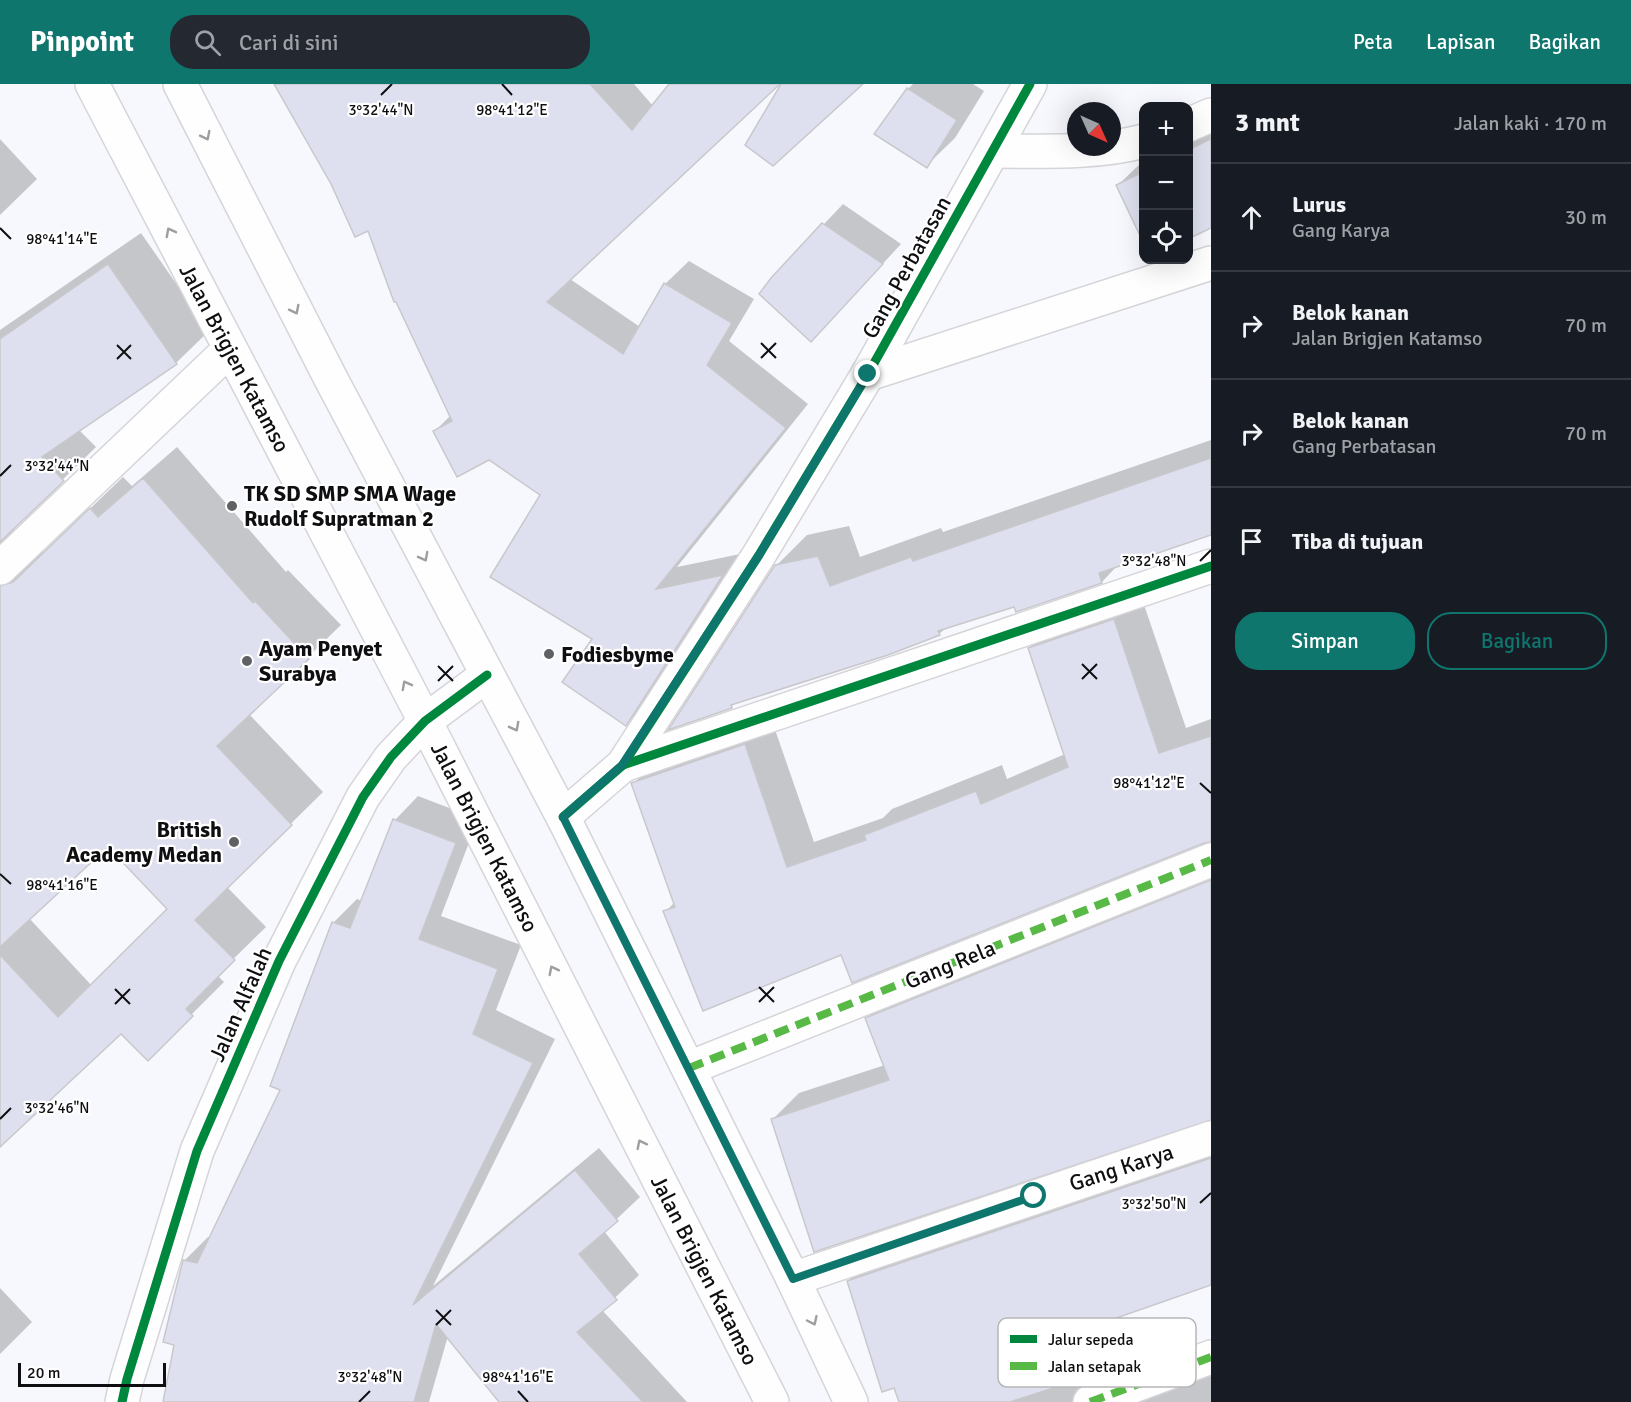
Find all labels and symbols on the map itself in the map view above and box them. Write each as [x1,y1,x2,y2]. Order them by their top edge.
text: 3°32'44"N [348,101,414,119]
text: 98°41'12"E [476,101,548,119]
north arrow [1067,102,1121,156]
one-way arrow [199,130,210,140]
street label: Gang Perbatasan [856,191,957,343]
one-way arrow [166,228,177,239]
text: 98°41'14"E [26,230,98,248]
street label: Jalan Brigjen Katamso [173,259,296,457]
one-way arrow [288,303,299,314]
route end [854,360,880,386]
text: 3°32'44"N [24,457,90,475]
place label: TK SD SMP SMA Wage Rudolf Supratman 2 [244,480,456,532]
marker: TK SD SMP SMA Wage Rudolf Supratman 2 [225,499,239,513]
one-way arrow [417,551,429,562]
text: 3°32'48"N [1121,552,1187,570]
place label: Ayam Penyet Surabya [259,635,382,687]
place label: Fodiesbyme [561,641,674,668]
marker: Fodiesbyme [542,647,556,661]
marker: Ayam Penyet Surabya [240,654,254,668]
one-way arrow [402,680,413,691]
one-way arrow [508,721,519,731]
street label: Jalan Brigjen Katamso [425,738,544,937]
text: 98°41'12"E [1113,774,1185,792]
place label: British Academy Medan [66,816,222,868]
marker: British Academy Medan [227,835,241,849]
text: 98°41'16"E [26,876,98,894]
street label: Gang Rela [901,934,999,995]
street label: Jalan Alfalah [203,943,278,1066]
one-way arrow [548,965,560,976]
text: 3°32'46"N [24,1099,90,1117]
street label: Gang Karya [1066,1138,1177,1197]
one-way arrow [637,1139,649,1150]
street label: Jalan Brigjen Katamso [645,1171,764,1370]
route start [1020,1182,1046,1208]
text: 3°32'50"N [1121,1195,1187,1213]
one-way arrow [805,1314,817,1325]
legend [998,1318,1196,1387]
text: Jalur sepeda [1048,1330,1134,1350]
text: Jalan setapak [1048,1357,1141,1377]
scale bar [18,1360,166,1388]
text: 3°32'48"N [337,1368,403,1386]
text: 98°41'16"E [482,1368,554,1386]

